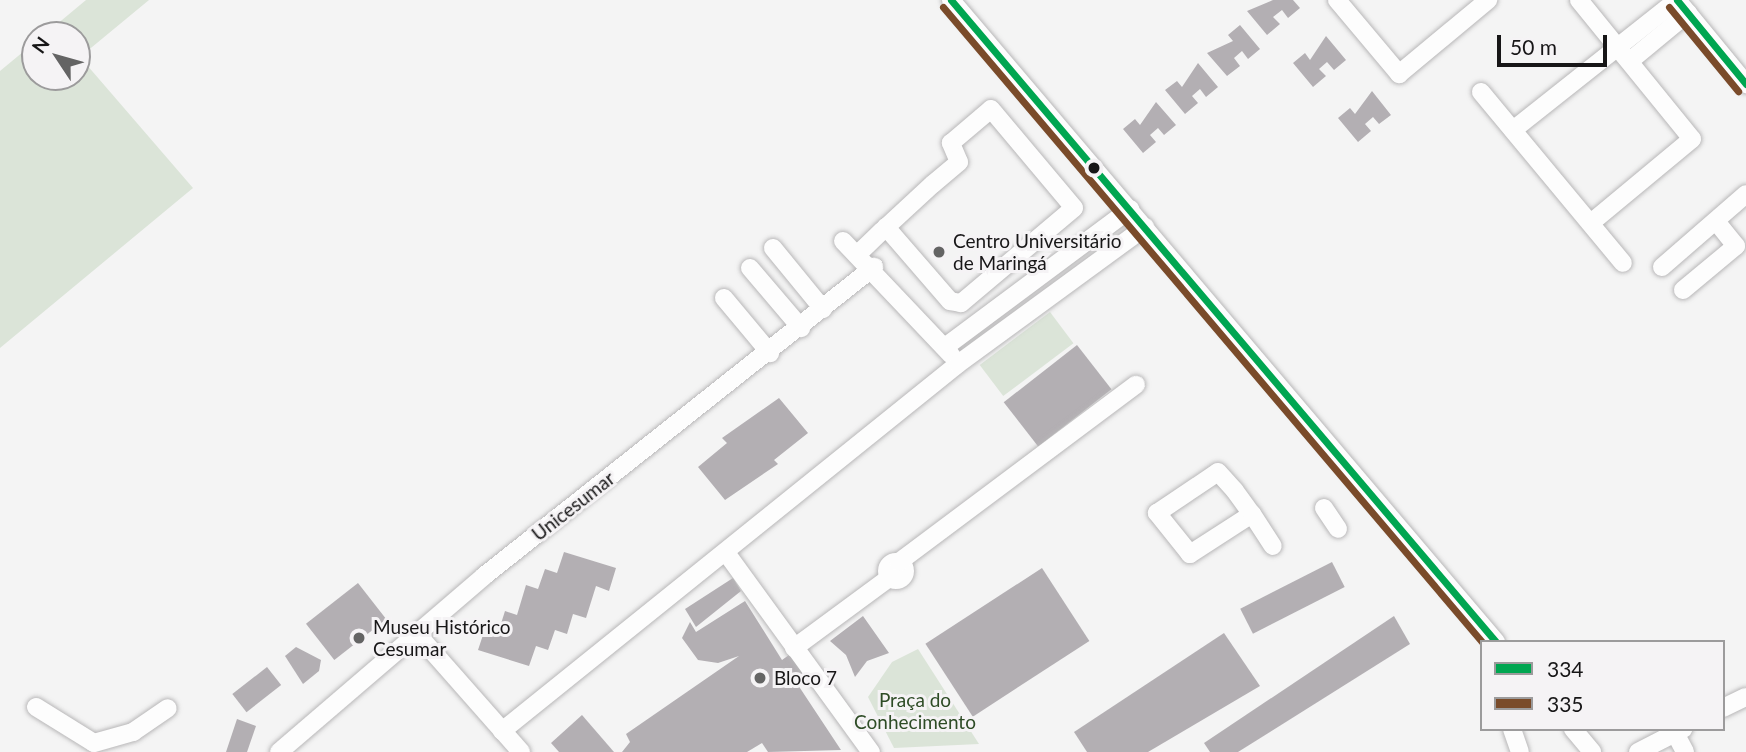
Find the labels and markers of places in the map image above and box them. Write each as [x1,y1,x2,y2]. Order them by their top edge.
unlabelled marker [1087,161,1101,175]
place label: Centro Universitário de Maringá [953,230,1122,274]
marker: Centro Universitário de Maringá [931,244,947,260]
place label: Museu Histórico Cesumar [373,616,511,660]
marker: Museu Histórico Cesumar [351,630,367,646]
place label: Bloco 7 [774,667,837,689]
marker: Bloco 7 [752,670,768,686]

